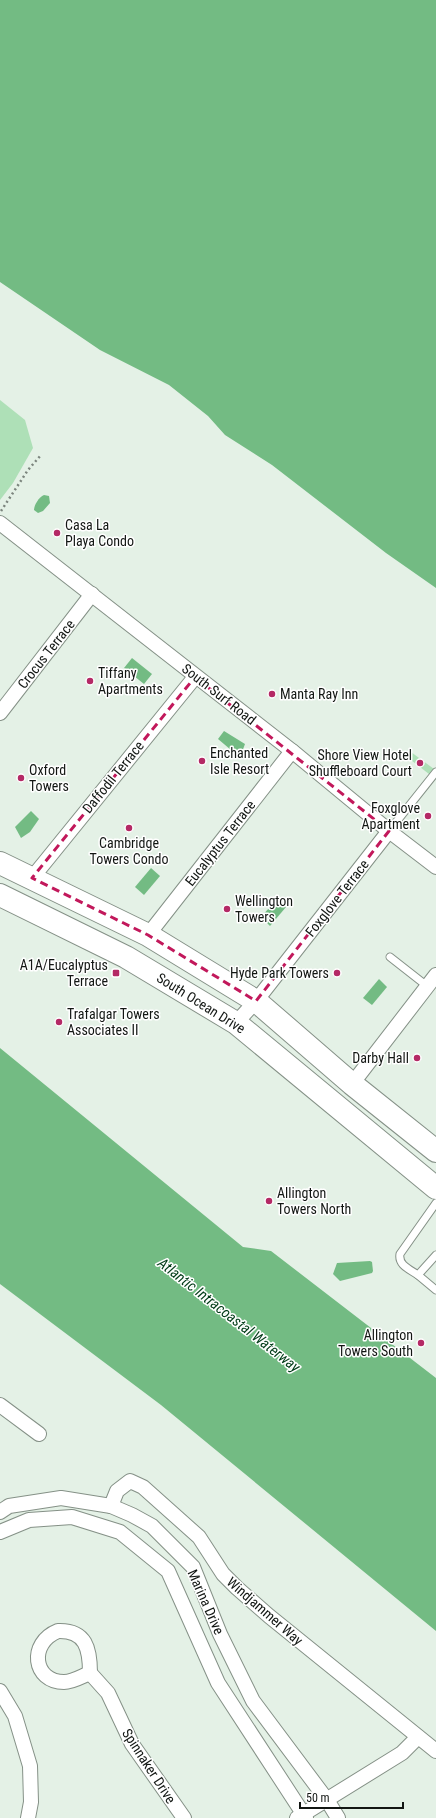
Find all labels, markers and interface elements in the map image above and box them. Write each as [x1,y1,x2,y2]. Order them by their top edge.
place label: Casa La Playa Condo [65,517,134,549]
marker: Casa La Playa Condo [52,528,62,538]
street label: Crocus Terrace [14,616,78,692]
street label: South Surf Road [179,660,259,728]
place label: Tiffany Apartments [98,665,163,697]
marker: Tiffany Apartments [85,676,95,686]
place label: Manta Ray Inn [280,686,358,702]
marker: Manta Ray Inn [267,689,277,699]
street label: Daffodil Terrace [79,737,147,816]
place label: Enchanted Isle Resort [210,745,269,777]
place label: Shore View Hotel Shuffleboard Court [309,747,412,779]
marker: Enchanted Isle Resort [197,756,207,766]
marker: Shore View Hotel Shuffleboard Court [415,758,425,768]
place label: Oxford Towers [29,762,69,794]
marker: Oxford Towers [16,773,26,783]
street label: Eucalyptus Terrace [182,797,259,889]
place label: Foxglove Apartment [362,800,420,832]
marker: Foxglove Apartment [423,811,433,821]
marker: Cambridge Towers Condo [124,823,134,833]
place label: Cambridge Towers Condo [90,835,168,867]
street label: Foxglove Terrace [302,856,372,940]
place label: Wellington Towers [235,893,293,925]
marker: Wellington Towers [222,904,232,914]
place label: A1A/Eucalyptus Terrace [20,957,108,989]
place label: Hyde Park Towers [230,965,329,981]
marker: A1A/Eucalyptus Terrace [111,968,121,978]
marker: Hyde Park Towers [332,968,342,978]
street label: South Ocean Drive [154,969,249,1037]
place label: Trafalgar Towers Associates II [67,1006,160,1038]
marker: Trafalgar Towers Associates II [54,1017,64,1027]
place label: Darby Hall [352,1050,409,1066]
marker: Darby Hall [412,1053,422,1063]
place label: Allington Towers North [277,1185,351,1217]
marker: Allington Towers North [264,1196,274,1206]
water label: Atlantic Intracoastal Waterway [154,1253,304,1377]
place label: Allington Towers South [338,1327,413,1359]
marker: Allington Towers South [416,1338,426,1348]
street label: Marina Drive [185,1567,228,1637]
street label: Windjammer Way [224,1574,306,1648]
street label: Spinnaker Drive [119,1726,179,1807]
scale bar [300,1784,403,1810]
text: 50 m [306,1791,330,1805]

